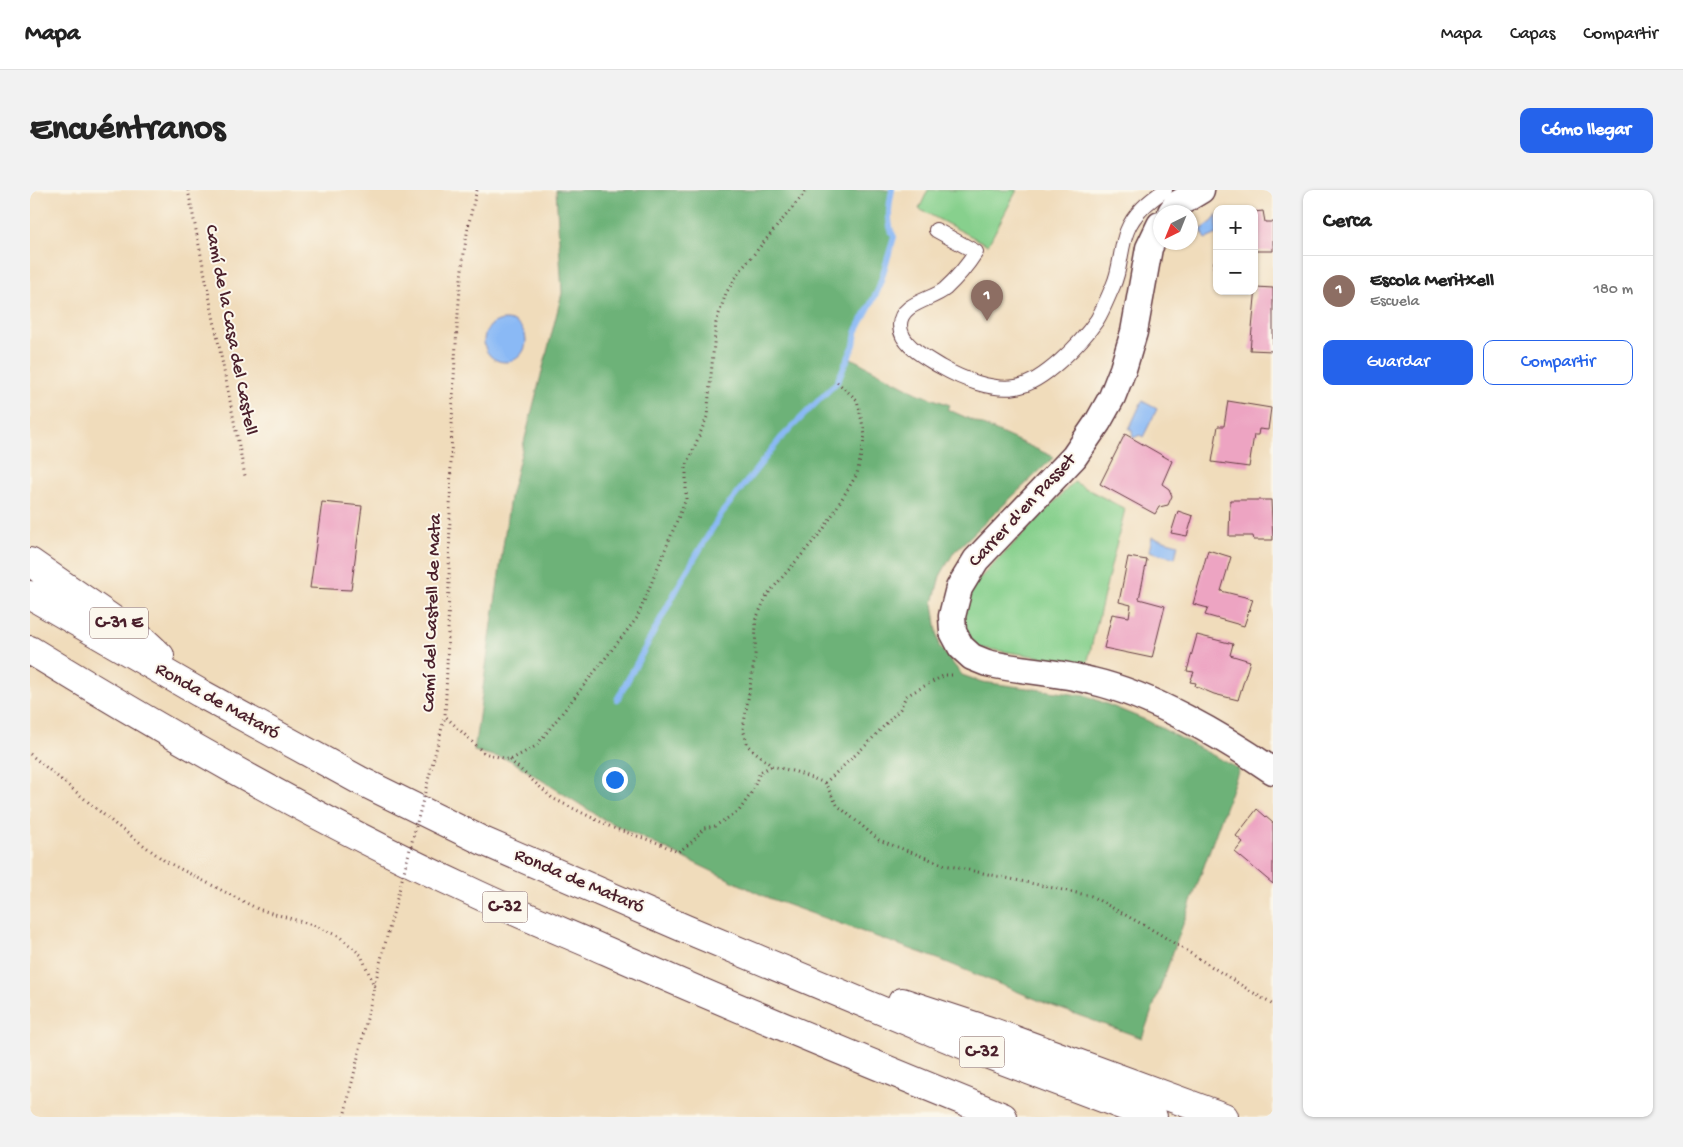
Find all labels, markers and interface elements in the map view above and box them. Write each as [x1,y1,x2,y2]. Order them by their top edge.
text: Mapa [25,20,80,49]
text: Mapa [1441,24,1482,45]
text: Capas [1510,24,1555,45]
text: Compartir [1583,24,1658,45]
button: Cómo llegar [1520,108,1653,153]
text: Encuéntranos [30,110,225,151]
north arrow [1153,205,1198,250]
map controls [1213,205,1258,295]
button: + [1213,205,1258,250]
text: Cerca [1323,210,1371,235]
street label: Camí de la Casa del Castell [198,223,262,437]
button: − [1213,250,1258,295]
text: Escola Meritxell [1370,270,1494,293]
pin: 1 [971,280,1003,321]
text: 1 [1336,281,1342,300]
text: 180 m [1594,281,1633,300]
text: Escuela [1370,293,1419,312]
button: Guardar [1323,340,1473,385]
button: Compartir [1483,340,1633,385]
street label: Carrer d'en Passet [964,448,1083,573]
street label: Camí del Castell de Mata [418,512,448,713]
road number: C-31 E [90,608,148,638]
street label: Ronda de Mataró [151,658,284,746]
your location [602,767,628,793]
street label: Ronda de Mataró [510,844,648,920]
road number: C-32 [482,892,528,922]
road number: C-32 [960,1036,1004,1068]

